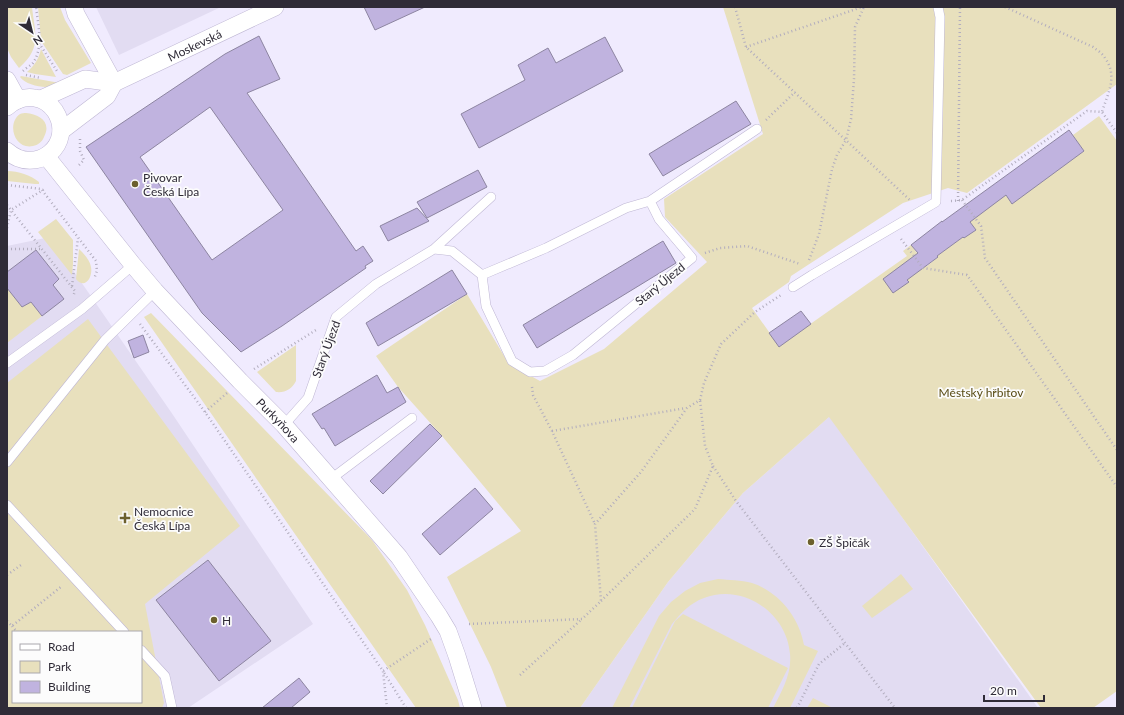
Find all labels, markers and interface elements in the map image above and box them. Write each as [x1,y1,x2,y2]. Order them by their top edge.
north arrow [12,12,52,52]
street label: Moskevská [165,26,224,64]
text: N [31,33,45,48]
place label: Pivovar Česká Lípa [143,170,199,199]
marker: Pivovar Česká Lípa [130,179,140,189]
street label: Starý Újezd [632,259,688,309]
street label: Starý Újezd [309,318,343,380]
park label: Městský hřbitov [939,385,1024,400]
street label: Purkyňova [254,395,303,445]
place label: Nemocnice Česká Lípa [134,504,193,533]
marker: Nemocnice Česká Lípa [119,512,131,524]
place label: ZŠ Špičák [819,535,870,550]
marker: ZŠ Špičák [806,537,816,547]
place label: H [222,613,231,628]
marker: H [209,615,219,625]
legend [12,631,142,703]
text: Road [48,639,75,654]
text: Park [48,659,72,674]
scale bar [984,677,1044,703]
text: Building [48,679,91,694]
text: 20 m [990,683,1017,698]

